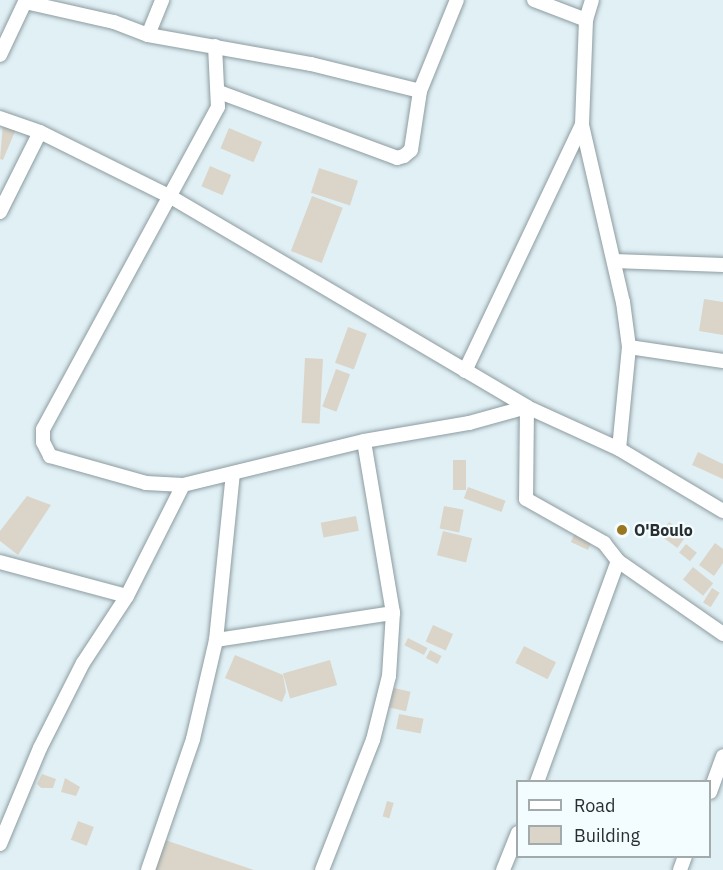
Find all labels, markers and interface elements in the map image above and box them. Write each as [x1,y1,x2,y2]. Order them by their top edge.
place label: O'Boulo [634,520,693,540]
marker: O'Boulo [615,523,629,537]
legend [516,780,711,858]
text: Road [574,794,615,817]
text: Building [574,824,640,847]

